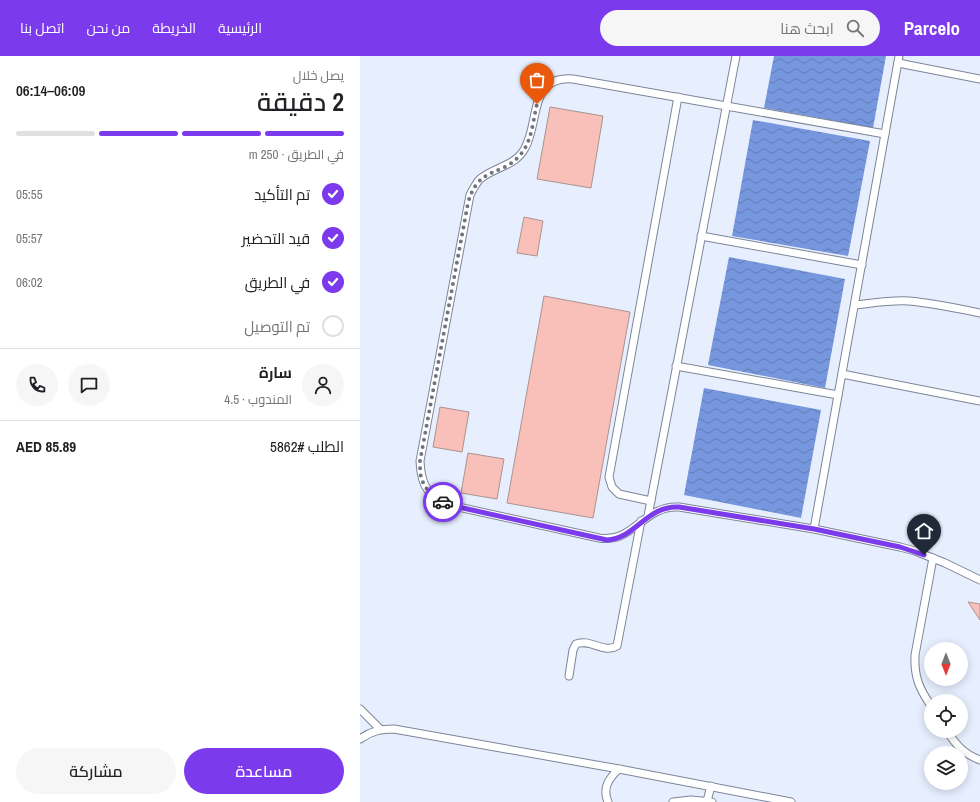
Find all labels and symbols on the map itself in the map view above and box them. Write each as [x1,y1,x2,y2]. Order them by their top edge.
pin [520,63,554,104]
courier [423,482,463,522]
pin [907,514,941,555]
north arrow [924,642,968,686]

